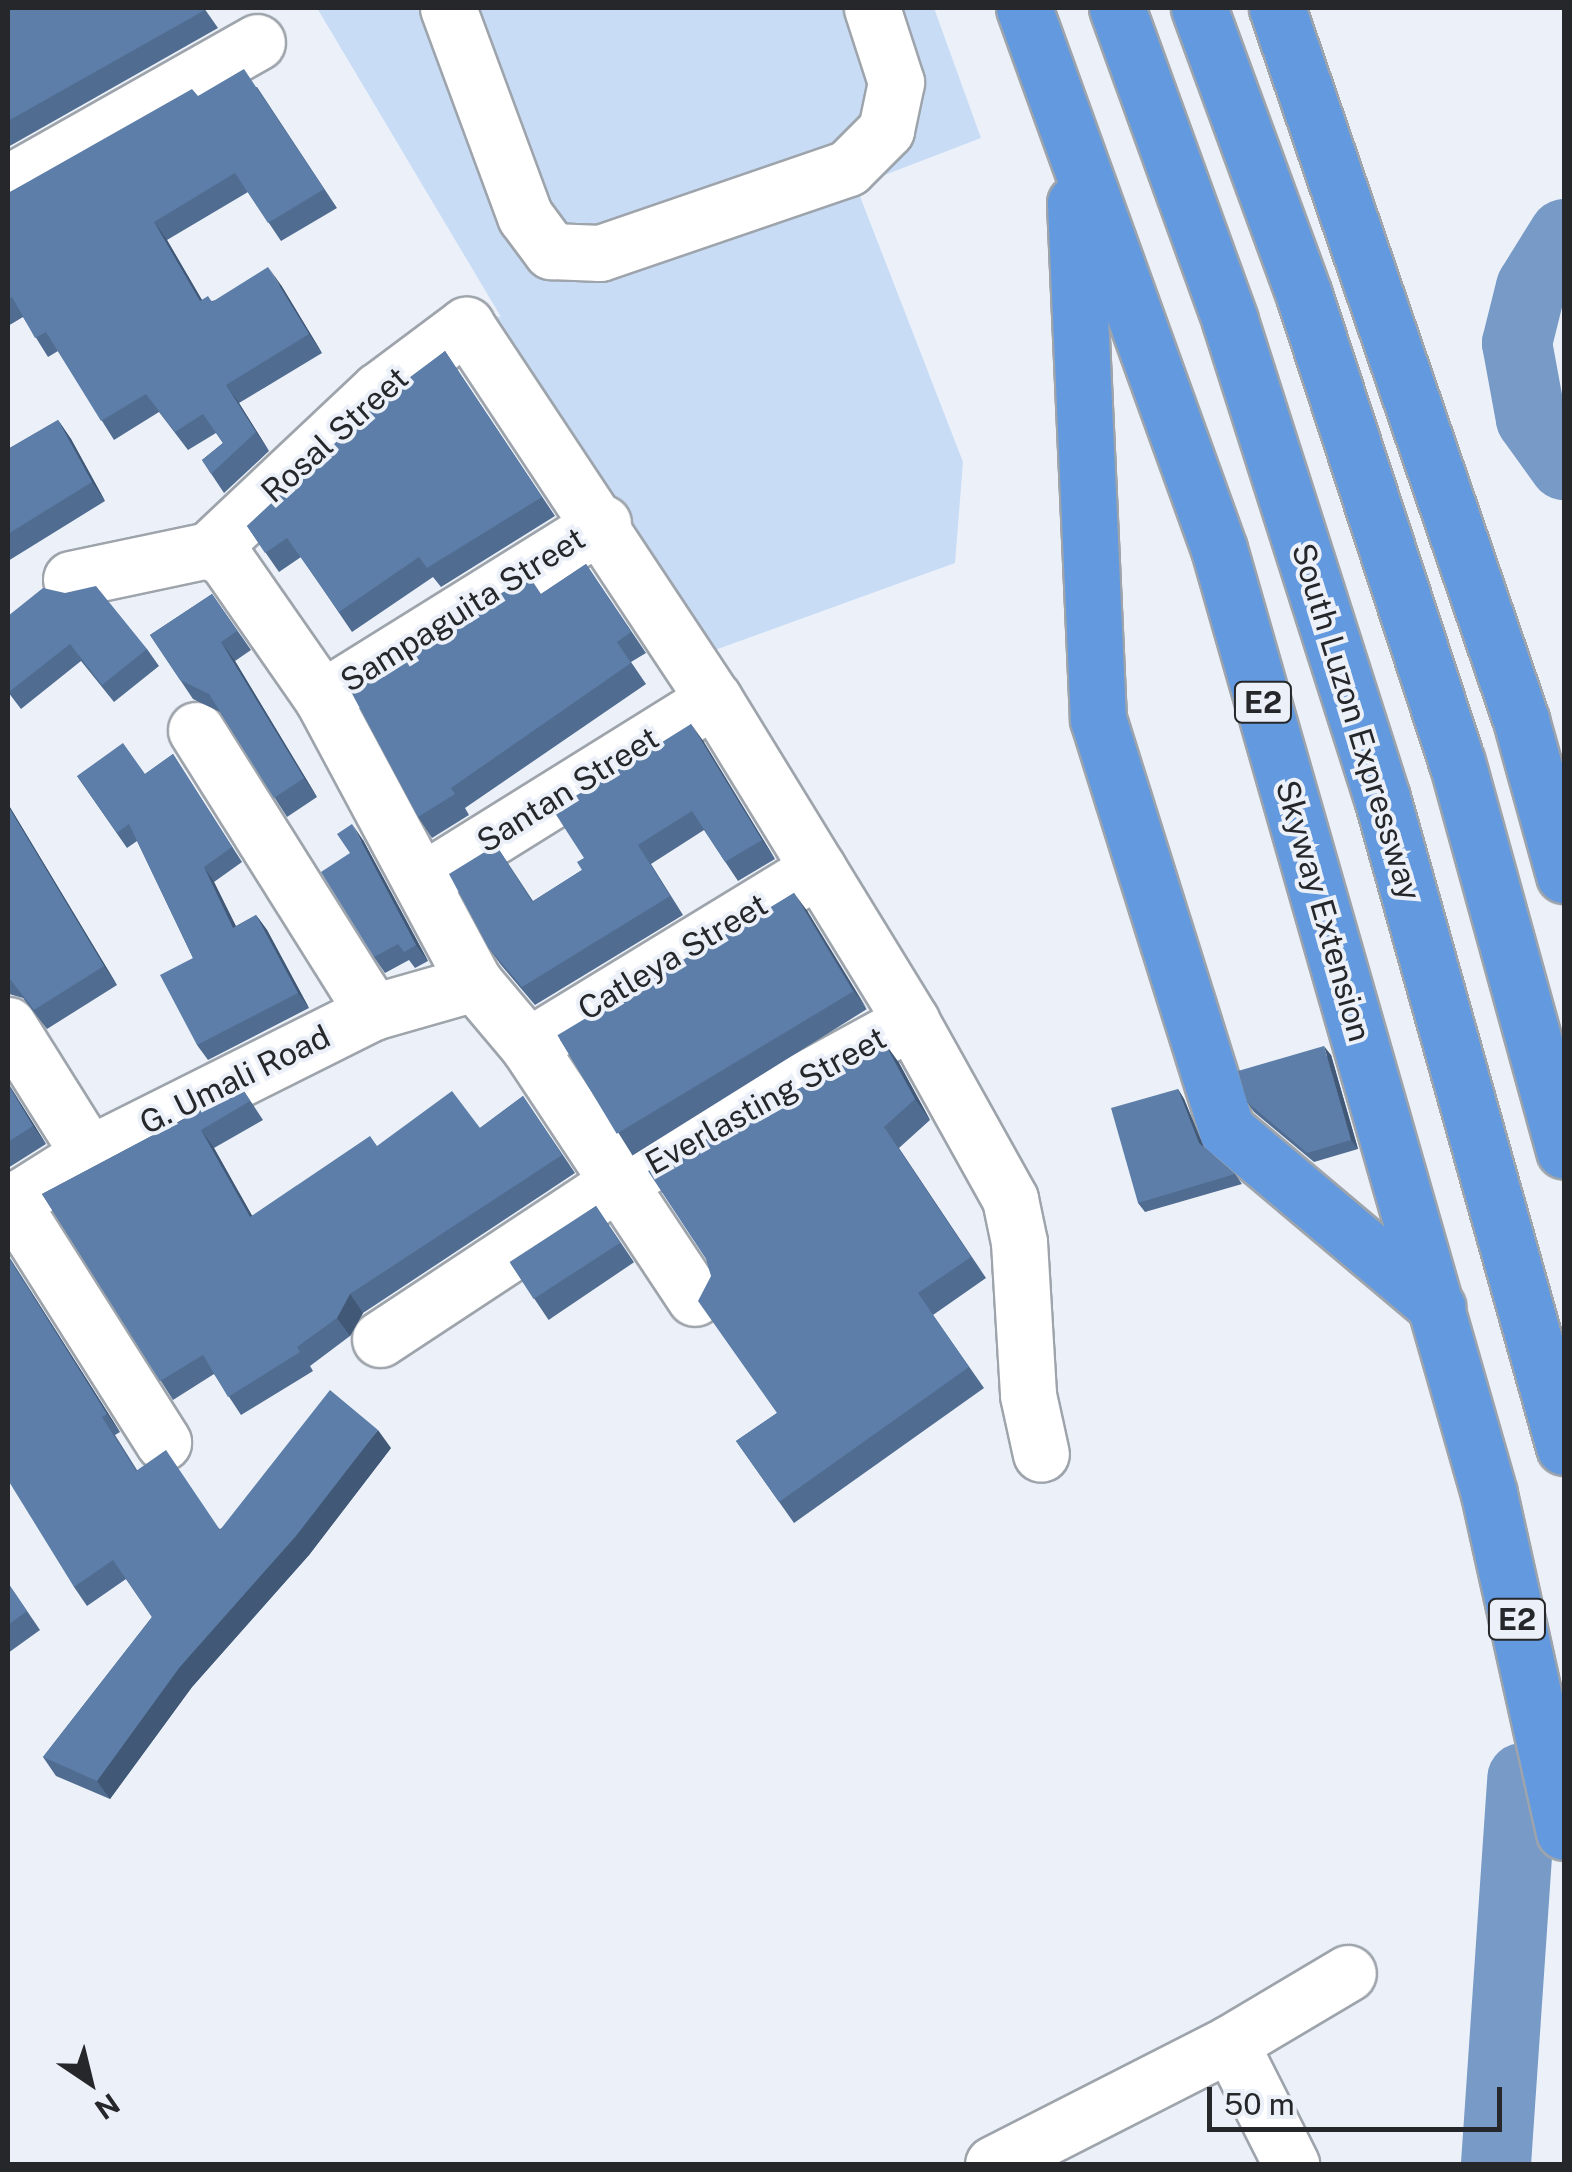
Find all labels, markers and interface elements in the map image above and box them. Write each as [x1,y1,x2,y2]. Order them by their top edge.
street label: Rosal Street [254,359,416,511]
street label: Sampaguita Street [334,519,592,701]
street label: South Luzon Expressway [1283,539,1429,905]
road number: E2 [1233,677,1293,727]
street label: Santan Street [470,719,666,861]
street label: Skyway Extension [1267,776,1379,1046]
street label: Catleya Street [572,885,774,1029]
street label: G. Umali Road [133,1017,337,1143]
street label: Everlasting Street [639,1019,893,1183]
road number: E2 [1487,1594,1547,1644]
north arrow [40,2032,140,2132]
scale bar [1212,2067,1507,2129]
text: 50 m [1224,2086,1295,2122]
text: N [89,2087,126,2127]

